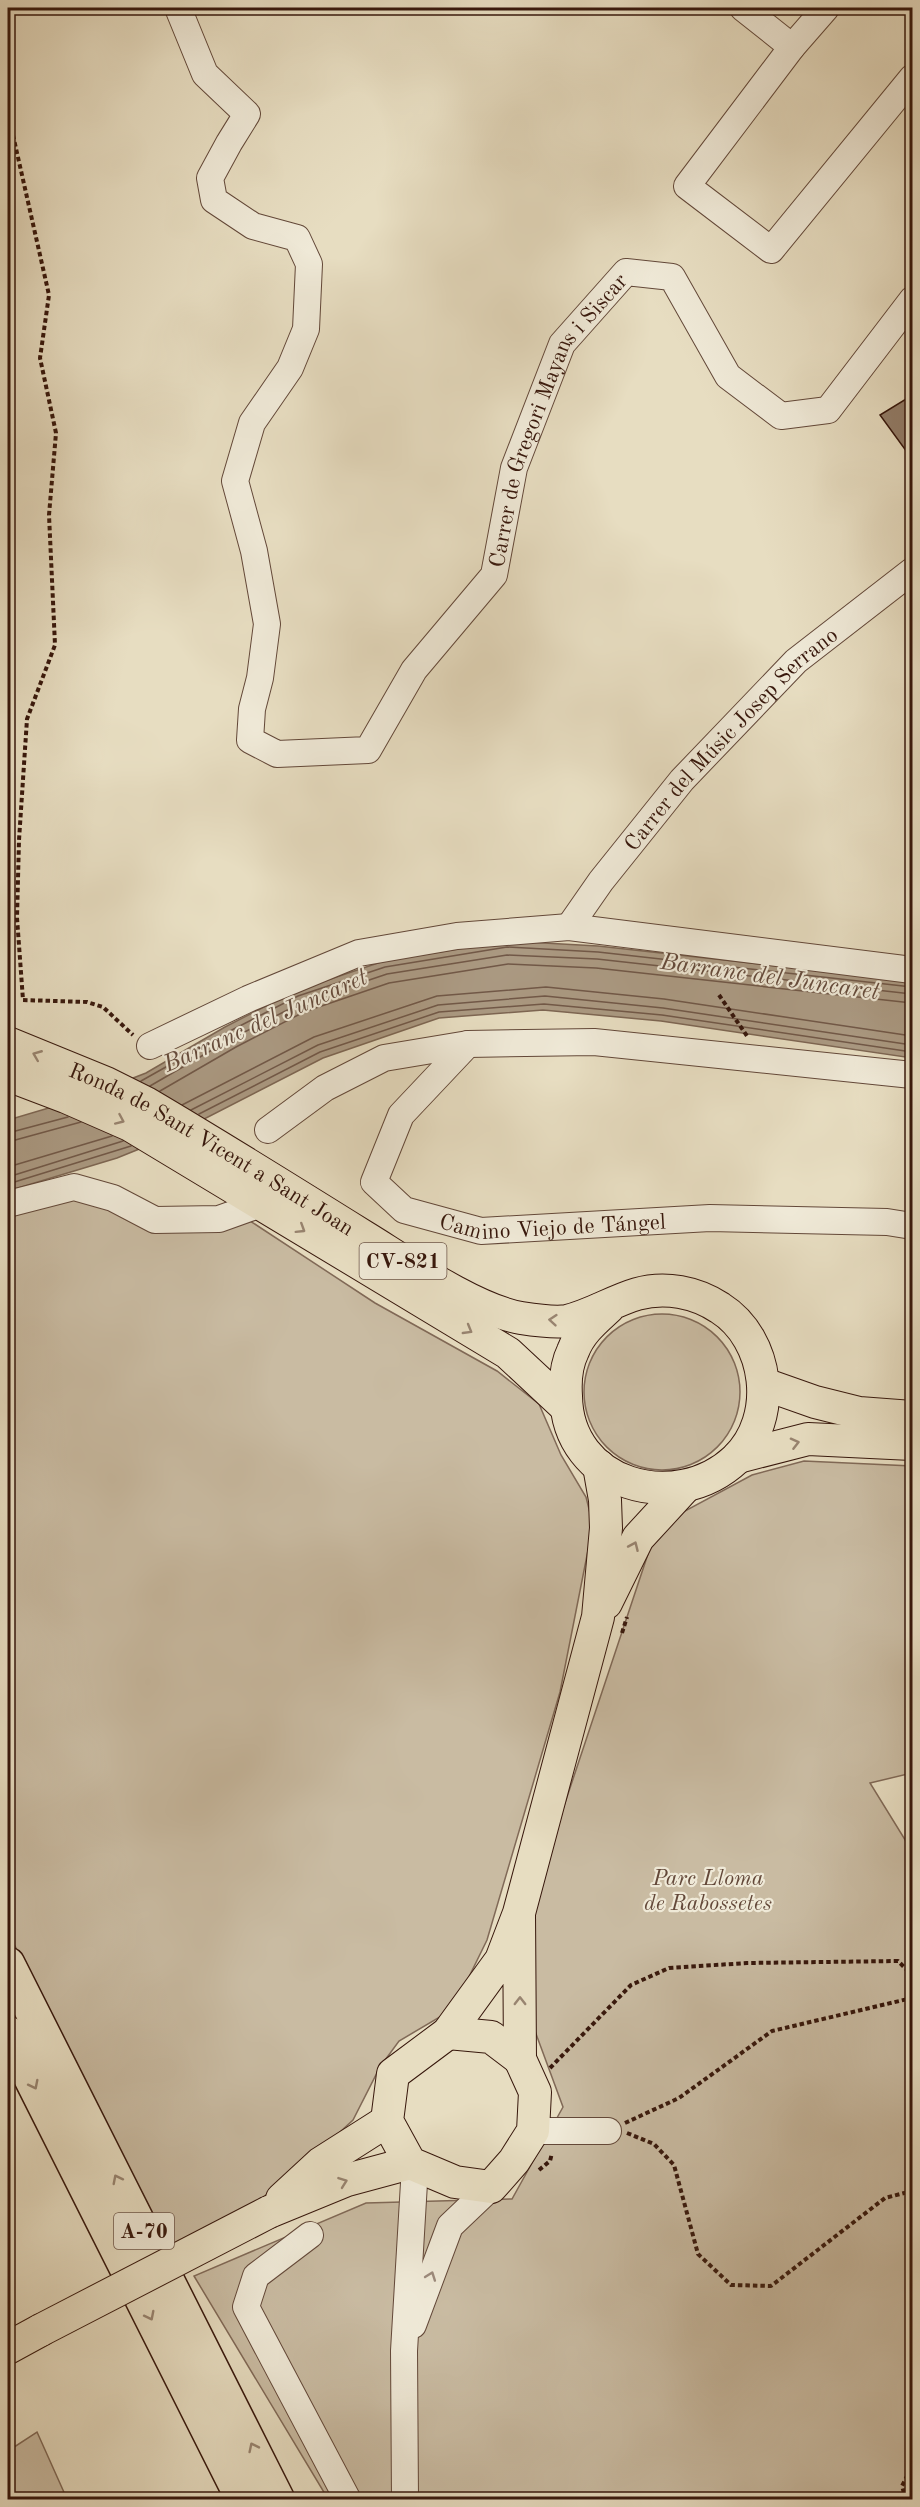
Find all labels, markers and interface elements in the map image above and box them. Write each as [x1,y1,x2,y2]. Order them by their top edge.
street label: Carrer de Gregori Mayans i Siscar [487,270,632,569]
street label: Carrer del Músic Josep Serrano [621,624,842,856]
water label: Barranc del Juncaret [658,951,881,1005]
water label: Barranc del Juncaret [159,966,372,1078]
one-way arrow [33,1050,44,1062]
street label: Ronda de Sant Vicent a Sant Joan [65,1060,357,1241]
one-way arrow [113,1113,124,1125]
street label: Camino Viejo de Tángel [437,1211,666,1244]
one-way arrow [295,1221,305,1233]
road number: CV-821 [360,1243,446,1279]
one-way arrow [549,1314,558,1327]
one-way arrow [462,1322,472,1334]
one-way arrow [789,1438,799,1450]
one-way arrow [627,1542,639,1553]
park label: Parc Lloma de Rabossetes [644,1868,772,1915]
one-way arrow [514,1996,526,2005]
one-way arrow [27,2079,38,2090]
one-way arrow [113,2175,124,2186]
one-way arrow [337,2177,347,2190]
road number: A-70 [114,2213,174,2249]
one-way arrow [424,2271,437,2282]
one-way arrow [143,2309,155,2320]
one-way arrow [248,2442,260,2453]

